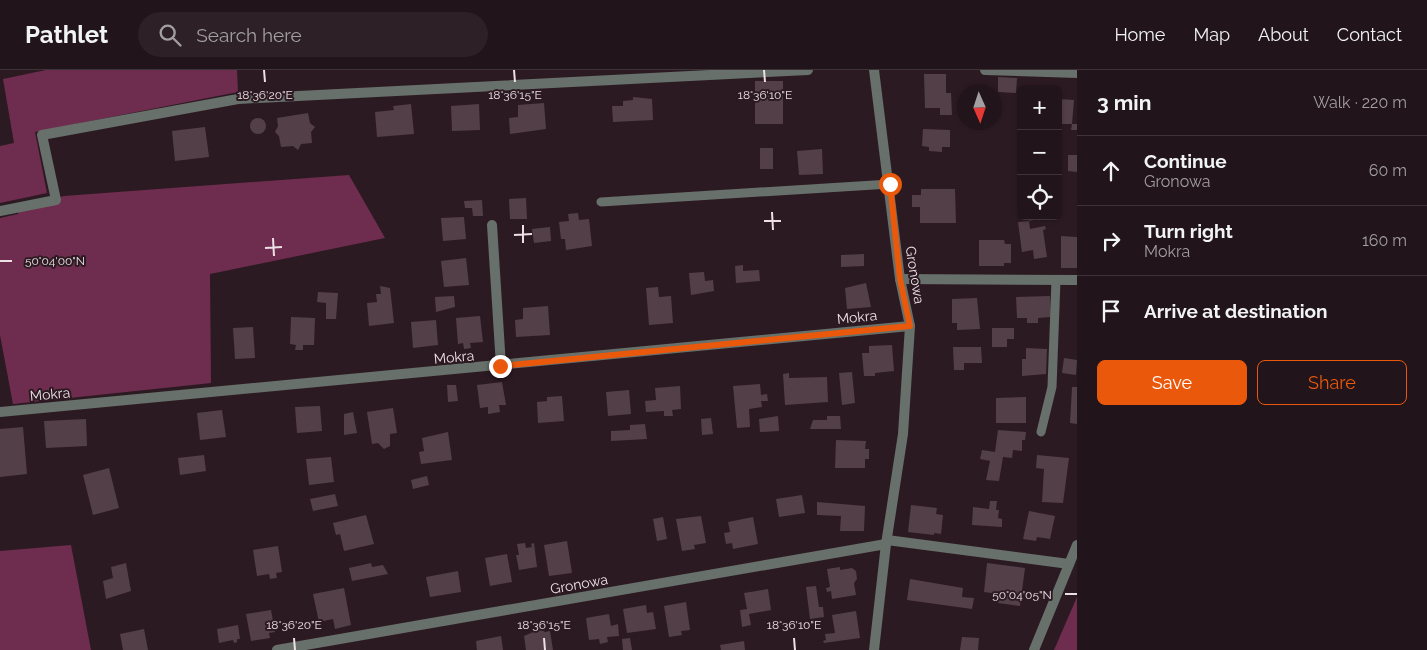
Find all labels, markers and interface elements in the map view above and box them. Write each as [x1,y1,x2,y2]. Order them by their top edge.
search box [138,12,488,57]
text: Pathlet [25,20,108,49]
icon: search [156,21,184,49]
text: Search here [196,24,302,46]
text: Home [1114,24,1165,45]
text: Map [1193,24,1230,45]
text: About [1258,24,1309,45]
text: Contact [1337,24,1402,45]
north arrow [957,85,1002,130]
map controls [1017,85,1062,220]
button: + [1017,85,1062,130]
text: 18°36'20"E [237,88,293,102]
text: 18°36'15"E [488,88,542,102]
text: 18°36'10"E [738,88,792,102]
text: 3 min [1097,90,1151,115]
text: Walk · 220 m [1313,93,1407,112]
button: − [1017,130,1062,175]
text: Continue [1144,150,1227,172]
icon: ahead [1097,157,1125,185]
text: 60 m [1369,161,1407,180]
text: Gronowa [1144,172,1210,191]
route start [879,173,902,196]
button: locate [1017,175,1062,220]
text: Turn right [1144,220,1233,242]
icon: right [1097,227,1125,255]
text: 160 m [1362,231,1407,250]
text: Mokra [1144,242,1190,261]
street label: Gronowa [903,245,927,305]
text: 50°04'00"N [25,254,85,268]
icon: arrive [1097,297,1125,325]
text: Arrive at destination [1144,300,1328,322]
street label: Mokra [836,307,878,327]
street label: Mokra [433,347,475,367]
route end [489,355,512,378]
button: Save [1097,360,1247,405]
button: Share [1257,360,1407,405]
street label: Mokra [29,384,71,404]
street label: Gronowa [549,571,609,597]
text: 50°04'05"N [992,588,1052,602]
text: 18°36'20"E [266,618,322,632]
text: 18°36'15"E [517,618,571,632]
text: 18°36'10"E [767,618,821,632]

